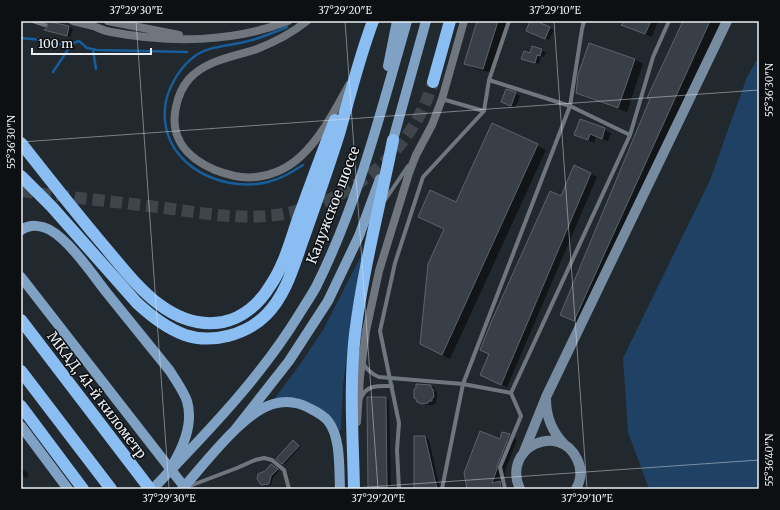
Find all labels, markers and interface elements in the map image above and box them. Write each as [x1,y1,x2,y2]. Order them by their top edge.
text: 37°29'30"E [109,4,163,17]
text: 37°29'20"E [318,4,372,17]
text: 37°29'10"E [529,4,582,17]
scale bar [32,30,151,56]
text: 100 m [38,36,73,51]
text: 55°36'30"N [763,63,776,117]
text: 55°36'30"N [5,115,18,169]
street label: Калужское шоссе [302,144,364,266]
street label: МКАД, 41-й километр [43,328,151,462]
text: 55°36'40"N [763,433,776,487]
text: 37°29'30"E [142,492,196,505]
text: 37°29'20"E [351,492,405,505]
text: 37°29'10"E [561,492,614,505]

